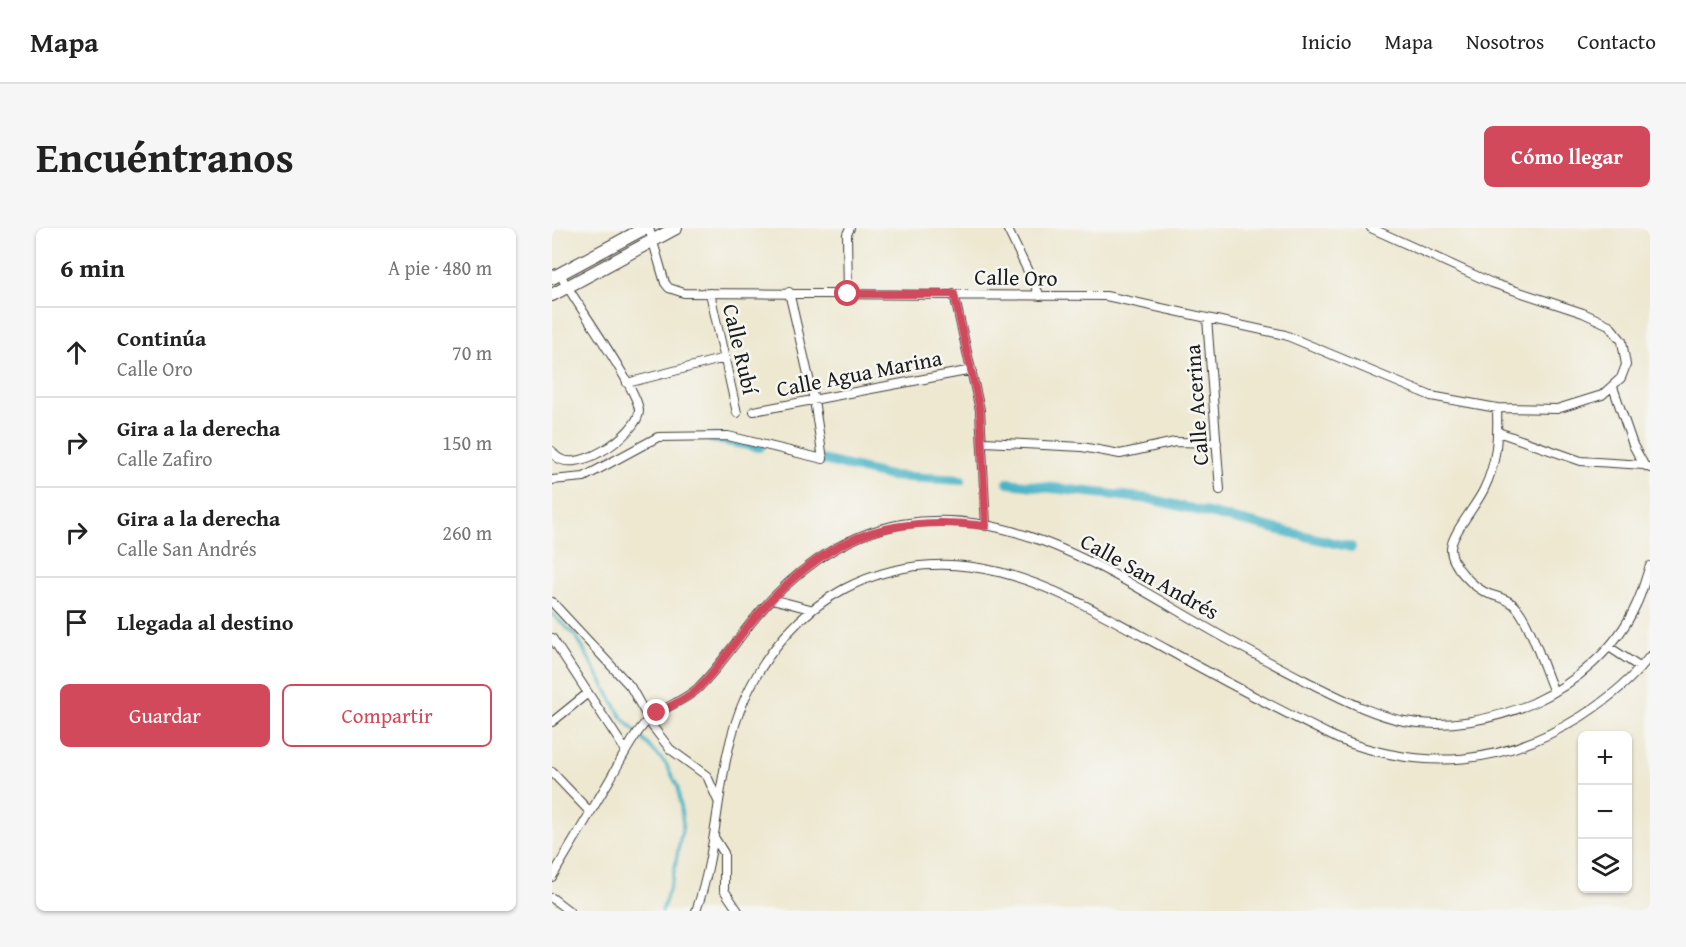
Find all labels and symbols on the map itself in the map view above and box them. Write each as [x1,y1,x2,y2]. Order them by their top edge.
street label: Calle Oro [974,260,1058,294]
route start [834,280,860,306]
street label: Calle Rubí [715,301,767,398]
street label: Calle Agua Marina [774,341,945,405]
street label: Calle Acerina [1176,343,1216,467]
street label: Calle San Andrés [1075,525,1225,627]
route end [643,699,669,725]

